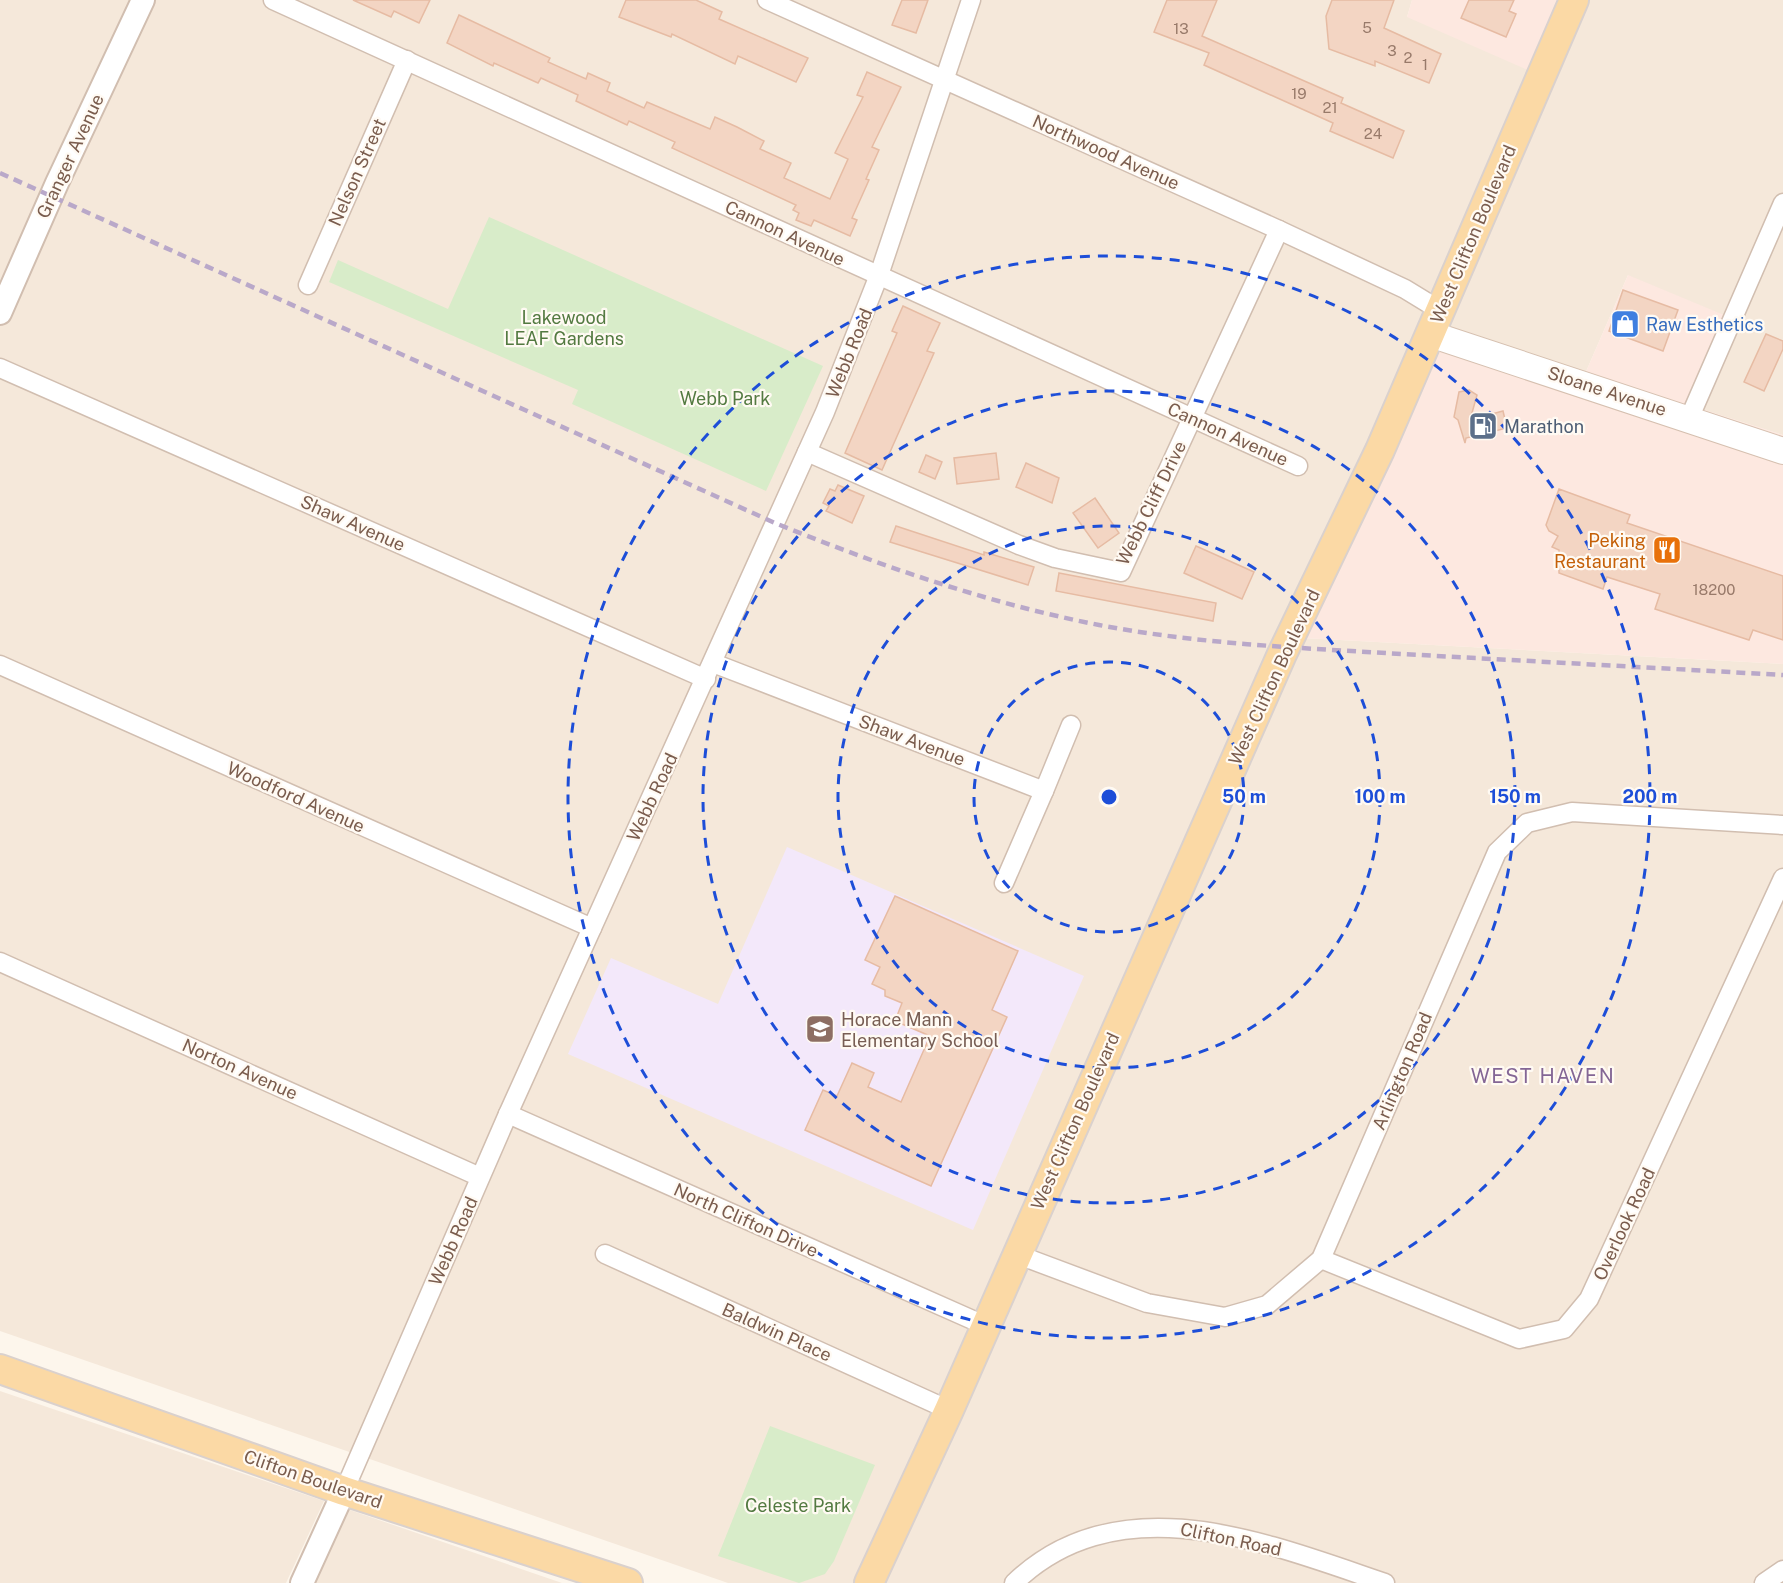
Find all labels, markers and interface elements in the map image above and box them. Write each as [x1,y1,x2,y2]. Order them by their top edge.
house number: 5 [1362,19,1372,36]
house number: 13 [1173,20,1189,37]
house number: 3 [1387,42,1397,59]
house number: 2 [1404,49,1413,66]
house number: 1 [1422,56,1428,73]
house number: 19 [1291,85,1307,102]
street label: Granger Avenue [32,91,108,221]
house number: 21 [1322,99,1338,116]
street label: Northwood Avenue [1029,110,1183,194]
street label: Nelson Street [324,115,390,229]
house number: 24 [1364,125,1382,142]
street label: West Clifton Boulevard [1426,142,1520,326]
street label: Cannon Avenue [722,196,848,270]
street label: Webb Road [821,305,877,401]
park label: Lakewood LEAF Gardens [504,307,624,349]
shop icon: Raw Esthetics [1609,308,1641,340]
place label: Raw Esthetics [1646,314,1763,335]
street label: Sloane Avenue [1545,362,1669,420]
park label: Webb Park [680,388,770,409]
street label: Cannon Avenue [1164,398,1292,470]
fuel station icon: Marathon [1467,410,1499,442]
place label: Marathon [1504,416,1584,437]
street label: Webb Cliff Drive [1112,437,1190,569]
street label: Shaw Avenue [297,491,409,555]
place label: Peking Restaurant [1554,530,1646,572]
restaurant icon: Peking Restaurant [1651,534,1683,566]
house number: 18200 [1692,581,1736,598]
street label: West Clifton Boulevard [1224,586,1324,768]
street label: Shaw Avenue [856,710,968,770]
street label: Webb Road [622,750,682,844]
street label: Woodford Avenue [224,757,368,837]
text: 50 m [1222,786,1266,807]
text: 100 m [1354,786,1406,807]
text: 150 m [1489,786,1541,807]
text: 200 m [1623,786,1677,807]
centre of rings [1099,787,1119,807]
place label: Horace Mann Elementary School [841,1009,999,1051]
street label: Arlington Road [1368,1009,1436,1133]
school or university icon: Horace Mann Elementary School [804,1013,836,1045]
street label: West Clifton Boulevard [1026,1029,1124,1213]
street label: Norton Avenue [179,1034,301,1104]
district label: WEST HAVEN [1471,1064,1615,1088]
street label: Overlook Road [1589,1164,1659,1284]
street label: North Clifton Drive [671,1179,821,1261]
street label: Webb Road [424,1193,482,1289]
street label: Baldwin Place [719,1298,835,1366]
street label: Clifton Boulevard [241,1446,385,1512]
park label: Celeste Park [745,1495,851,1516]
street label: Clifton Road [1178,1518,1284,1560]

